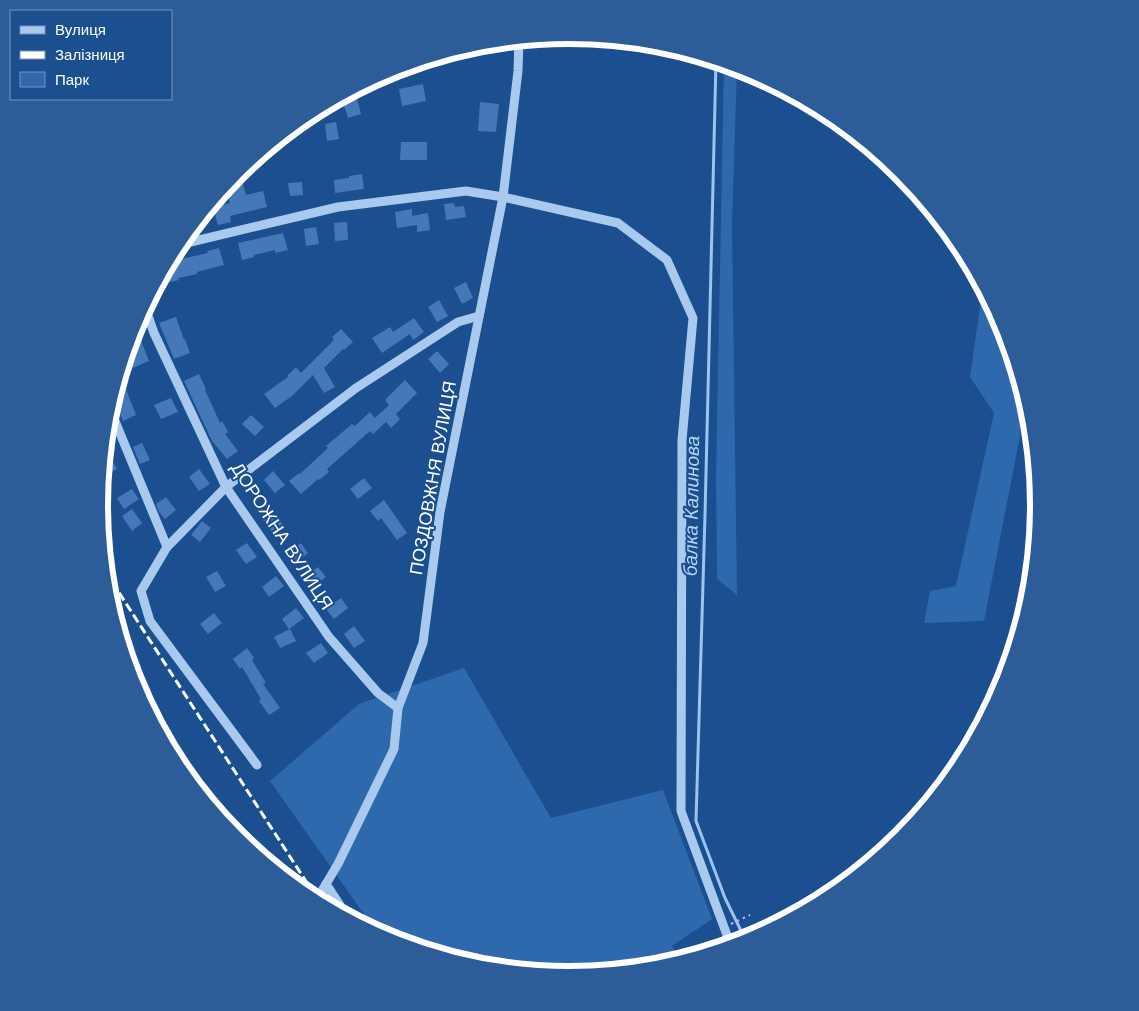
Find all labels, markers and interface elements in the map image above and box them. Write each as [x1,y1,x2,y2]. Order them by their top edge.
legend [10,10,172,100]
text: Вулиця [55,21,106,38]
text: Залізниця [55,46,125,63]
text: Парк [55,71,89,88]
street label: ПОЗДОВЖНЯ ВУЛИЦЯ [406,379,460,577]
water label: балка Калинова [680,436,703,576]
street label: ДОРОЖНА ВУЛИЦЯ [227,459,337,613]

